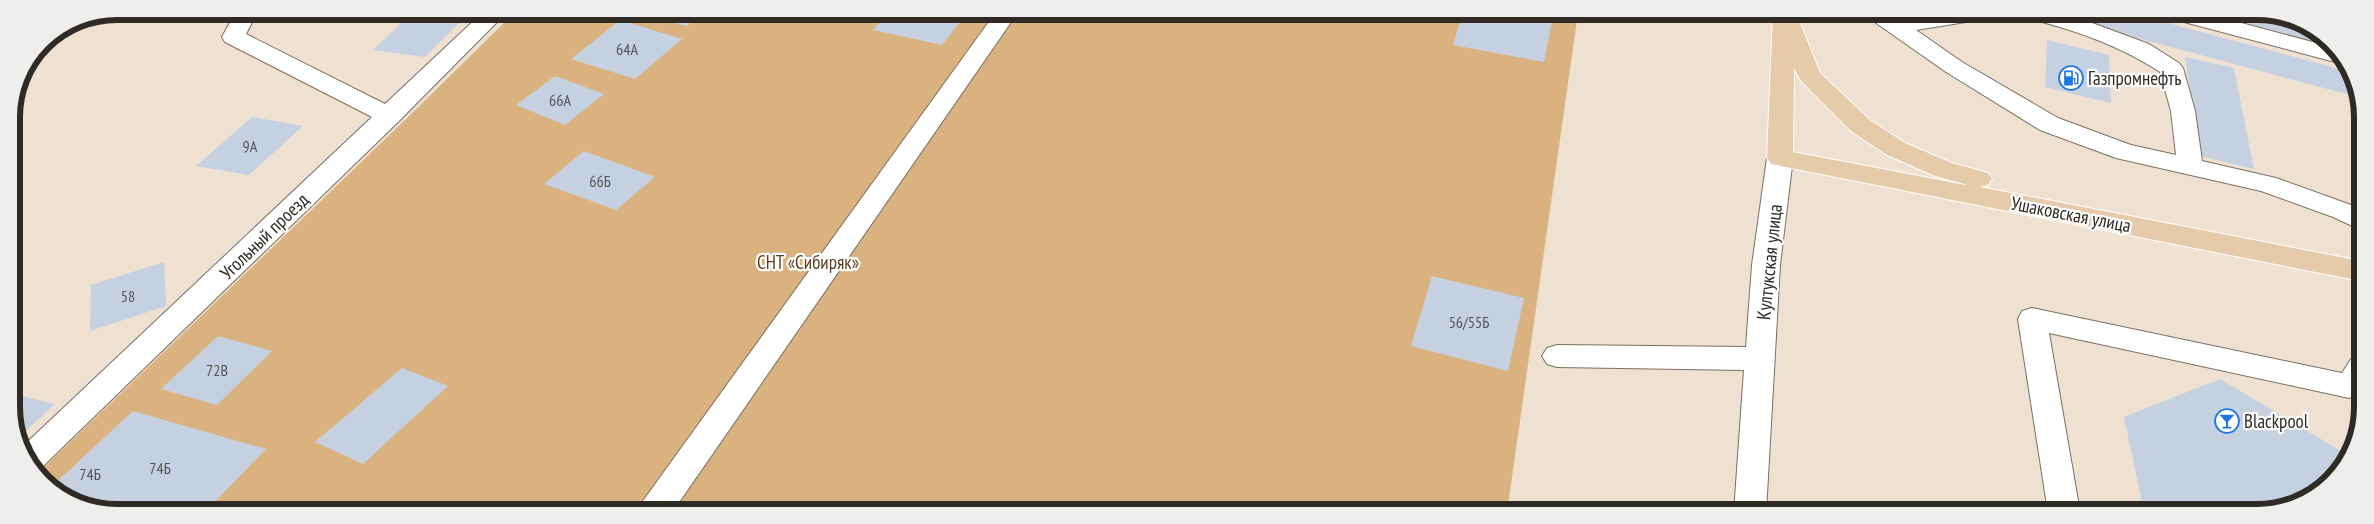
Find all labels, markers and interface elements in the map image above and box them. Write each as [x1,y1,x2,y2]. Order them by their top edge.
house number: 64А [616,39,638,59]
fuel station icon: Газпромнефть [2058,65,2084,91]
place label: Газпромнефть [2088,66,2181,90]
house number: 66А [549,90,571,110]
house number: 9А [243,136,258,156]
house number: 66Б [589,171,611,191]
street label: Угольный проезд [214,187,314,284]
street label: Ушаковская улица [2009,191,2133,237]
street label: Култукская улица [1751,203,1787,321]
park label: СНТ «Сибиряк» [757,250,859,274]
house number: 58 [121,286,135,306]
house number: 56/55Б [1449,312,1489,332]
house number: 72В [206,360,228,380]
bar icon: Blackpool [2214,408,2240,434]
place label: Blackpool [2244,409,2309,433]
house number: 74Б [149,458,171,478]
house number: 74Б [79,464,101,484]

